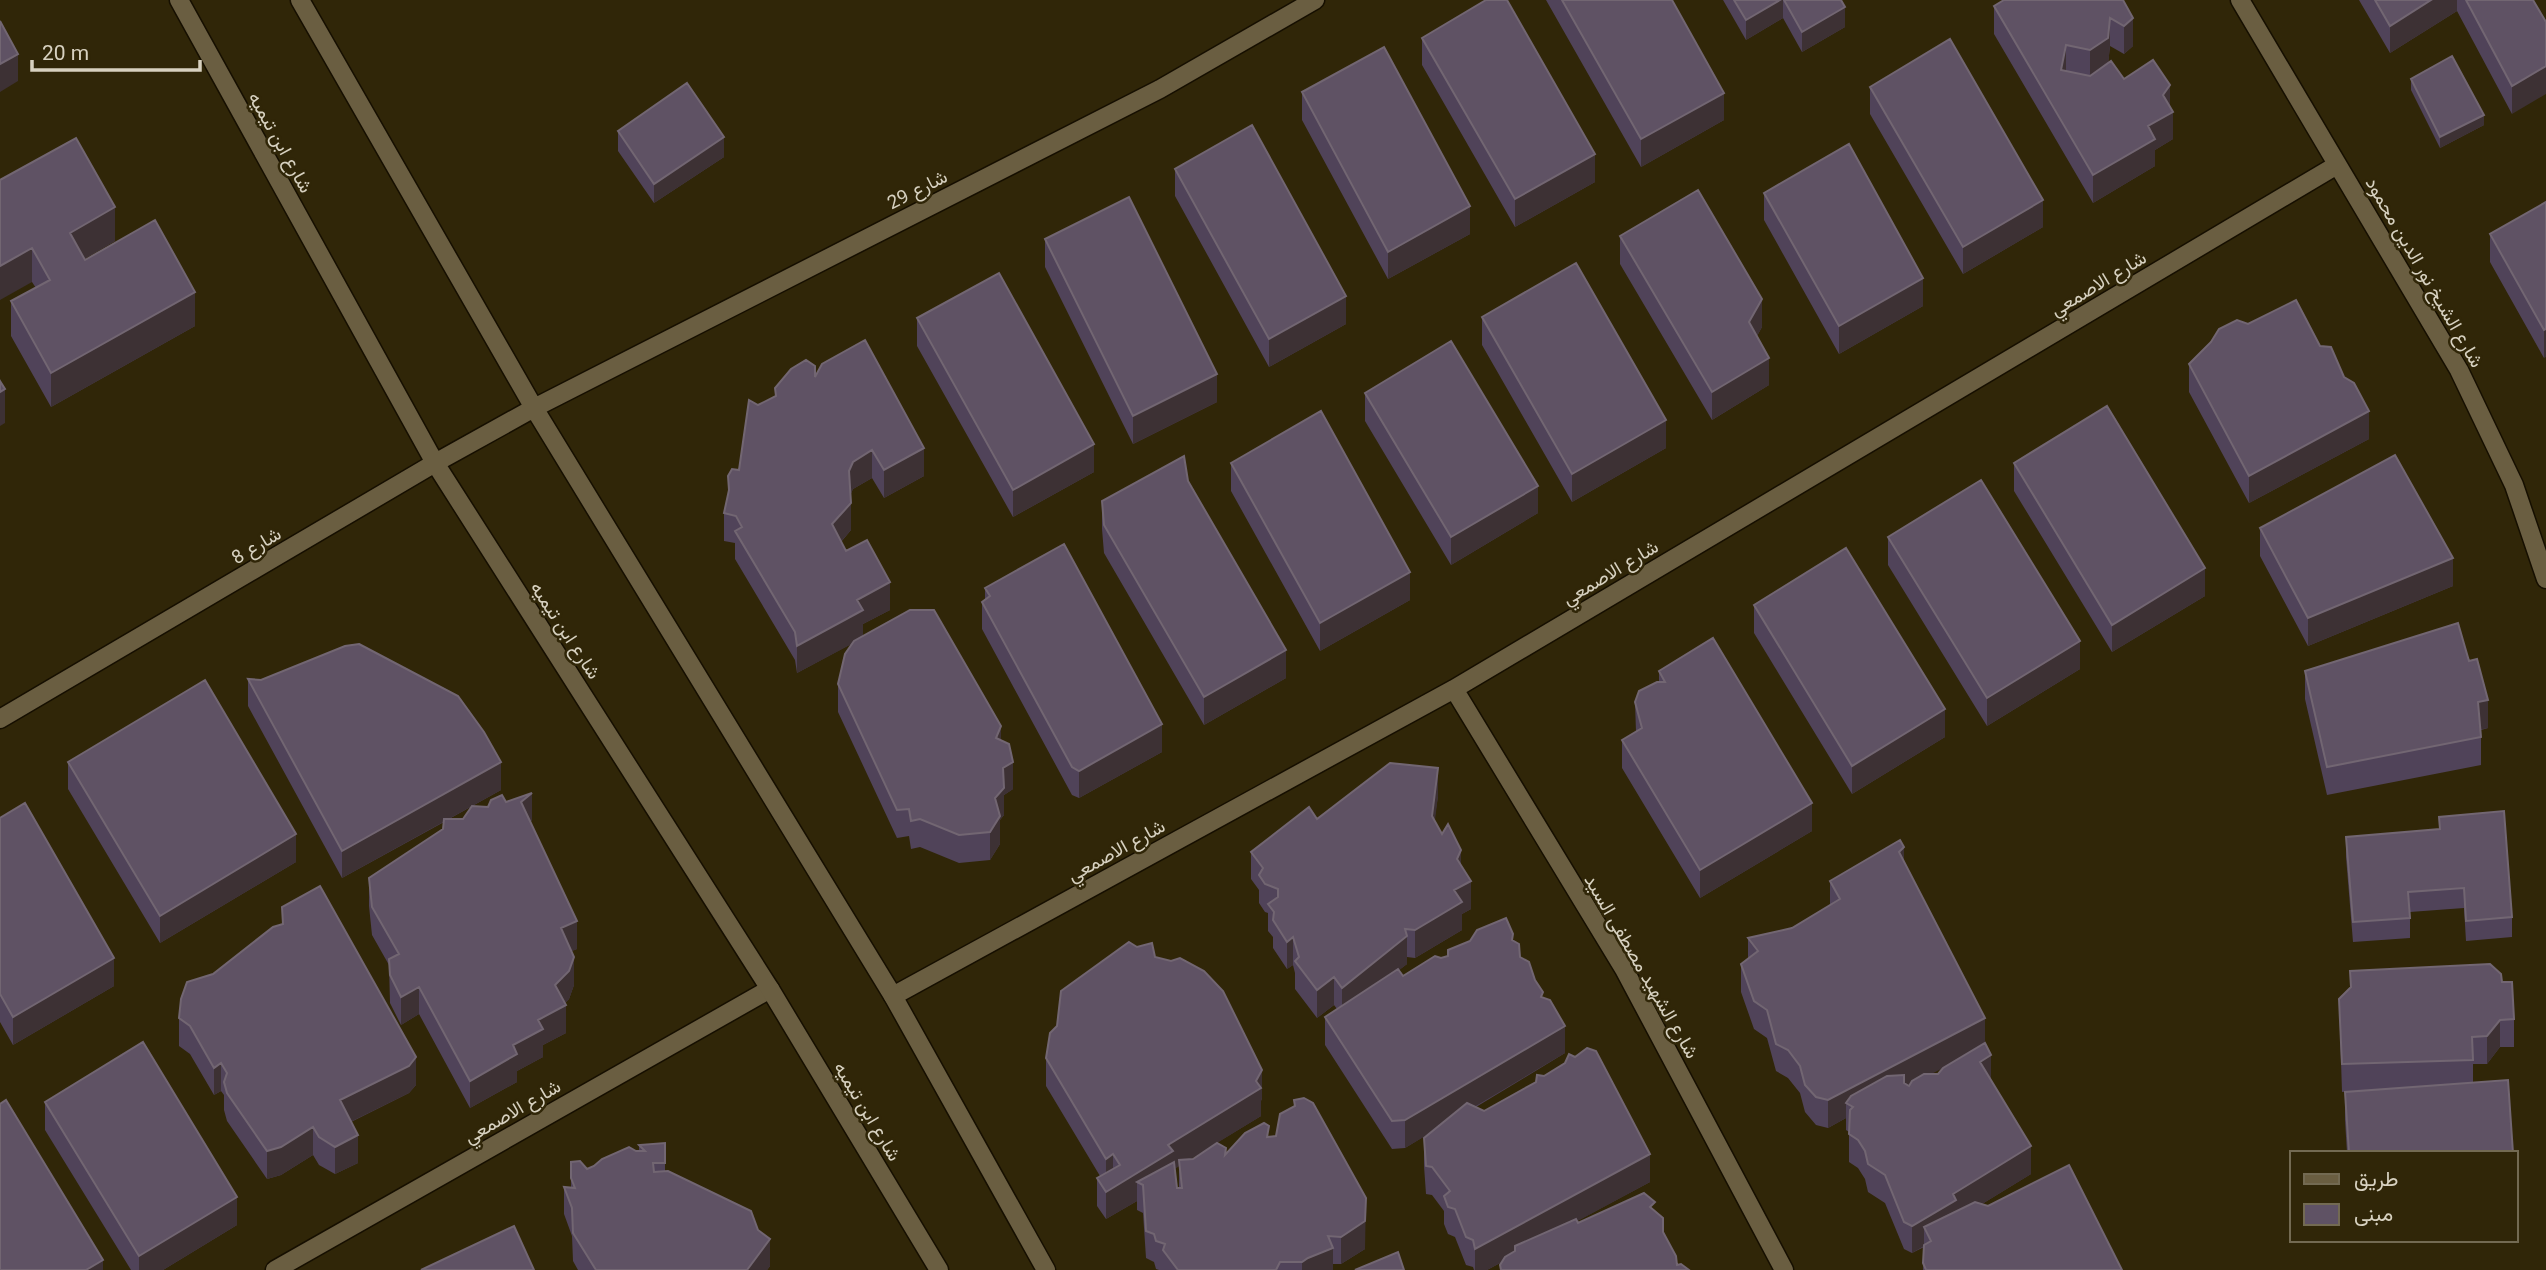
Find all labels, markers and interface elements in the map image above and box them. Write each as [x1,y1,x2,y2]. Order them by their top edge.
scale bar [32,28,200,72]
text: 20 m [42,41,89,65]
street label: شارع ابن تيميه [243,88,318,197]
street label: شارع 29 [883,165,952,215]
street label: شارع الشيخ نور الدين محمود [2359,173,2489,373]
street label: شارع الاصمعي [2046,246,2153,325]
street label: شارع 8 [227,522,286,570]
street label: شارع الاصمعي [1558,535,1665,614]
street label: شارع ابن تيميه [525,577,606,684]
street label: شارع الاصمعي [1063,814,1171,890]
street label: شارع الشهيد مصطفى السيد [1579,870,1704,1063]
street label: شارع ابن تيميه [828,1057,906,1166]
street label: شارع الاصمعي [460,1074,567,1152]
legend [2290,1151,2518,1242]
text: طريق [2354,1167,2399,1192]
text: مبنى [2354,1202,2393,1226]

